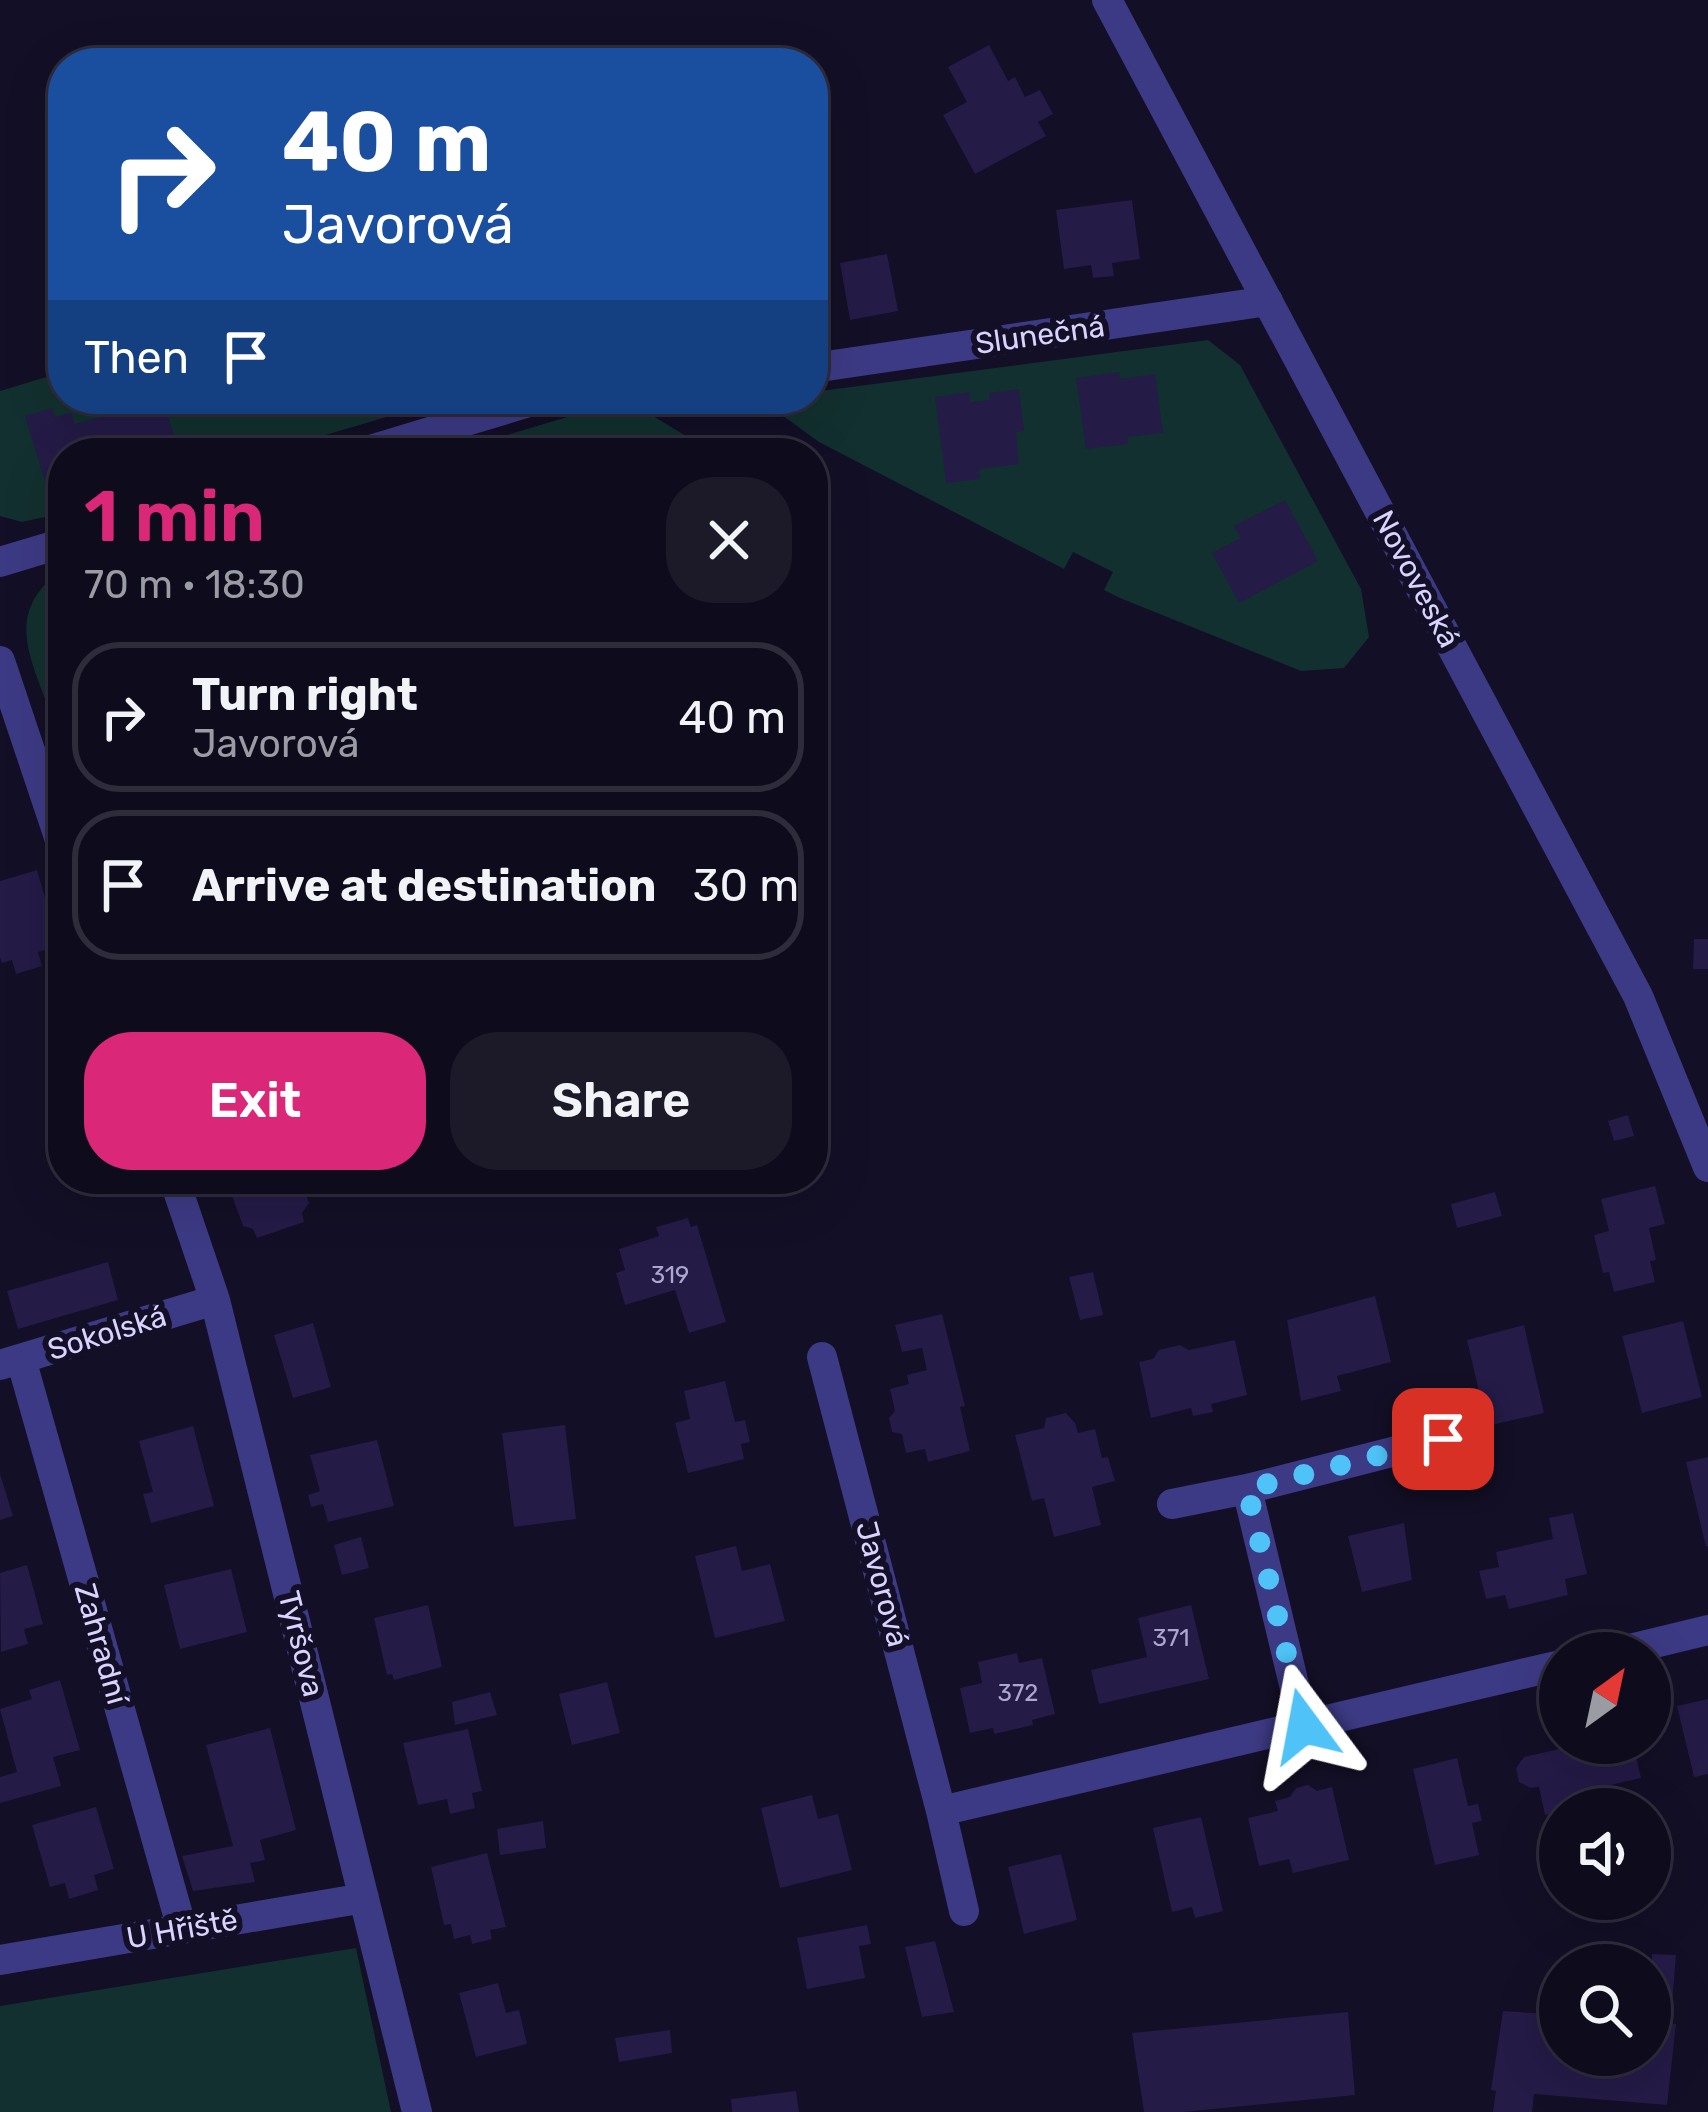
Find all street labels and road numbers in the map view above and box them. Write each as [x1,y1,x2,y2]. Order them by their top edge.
street label: Slunečná [973,308,1107,362]
street label: Novoveská [1365,504,1467,654]
street label: Sokolská [43,1298,171,1368]
street label: Javorová [848,1517,916,1651]
street label: Zahradní [67,1580,136,1710]
street label: Tyršova [271,1588,331,1700]
street label: U Hřiště [124,1902,240,1956]

